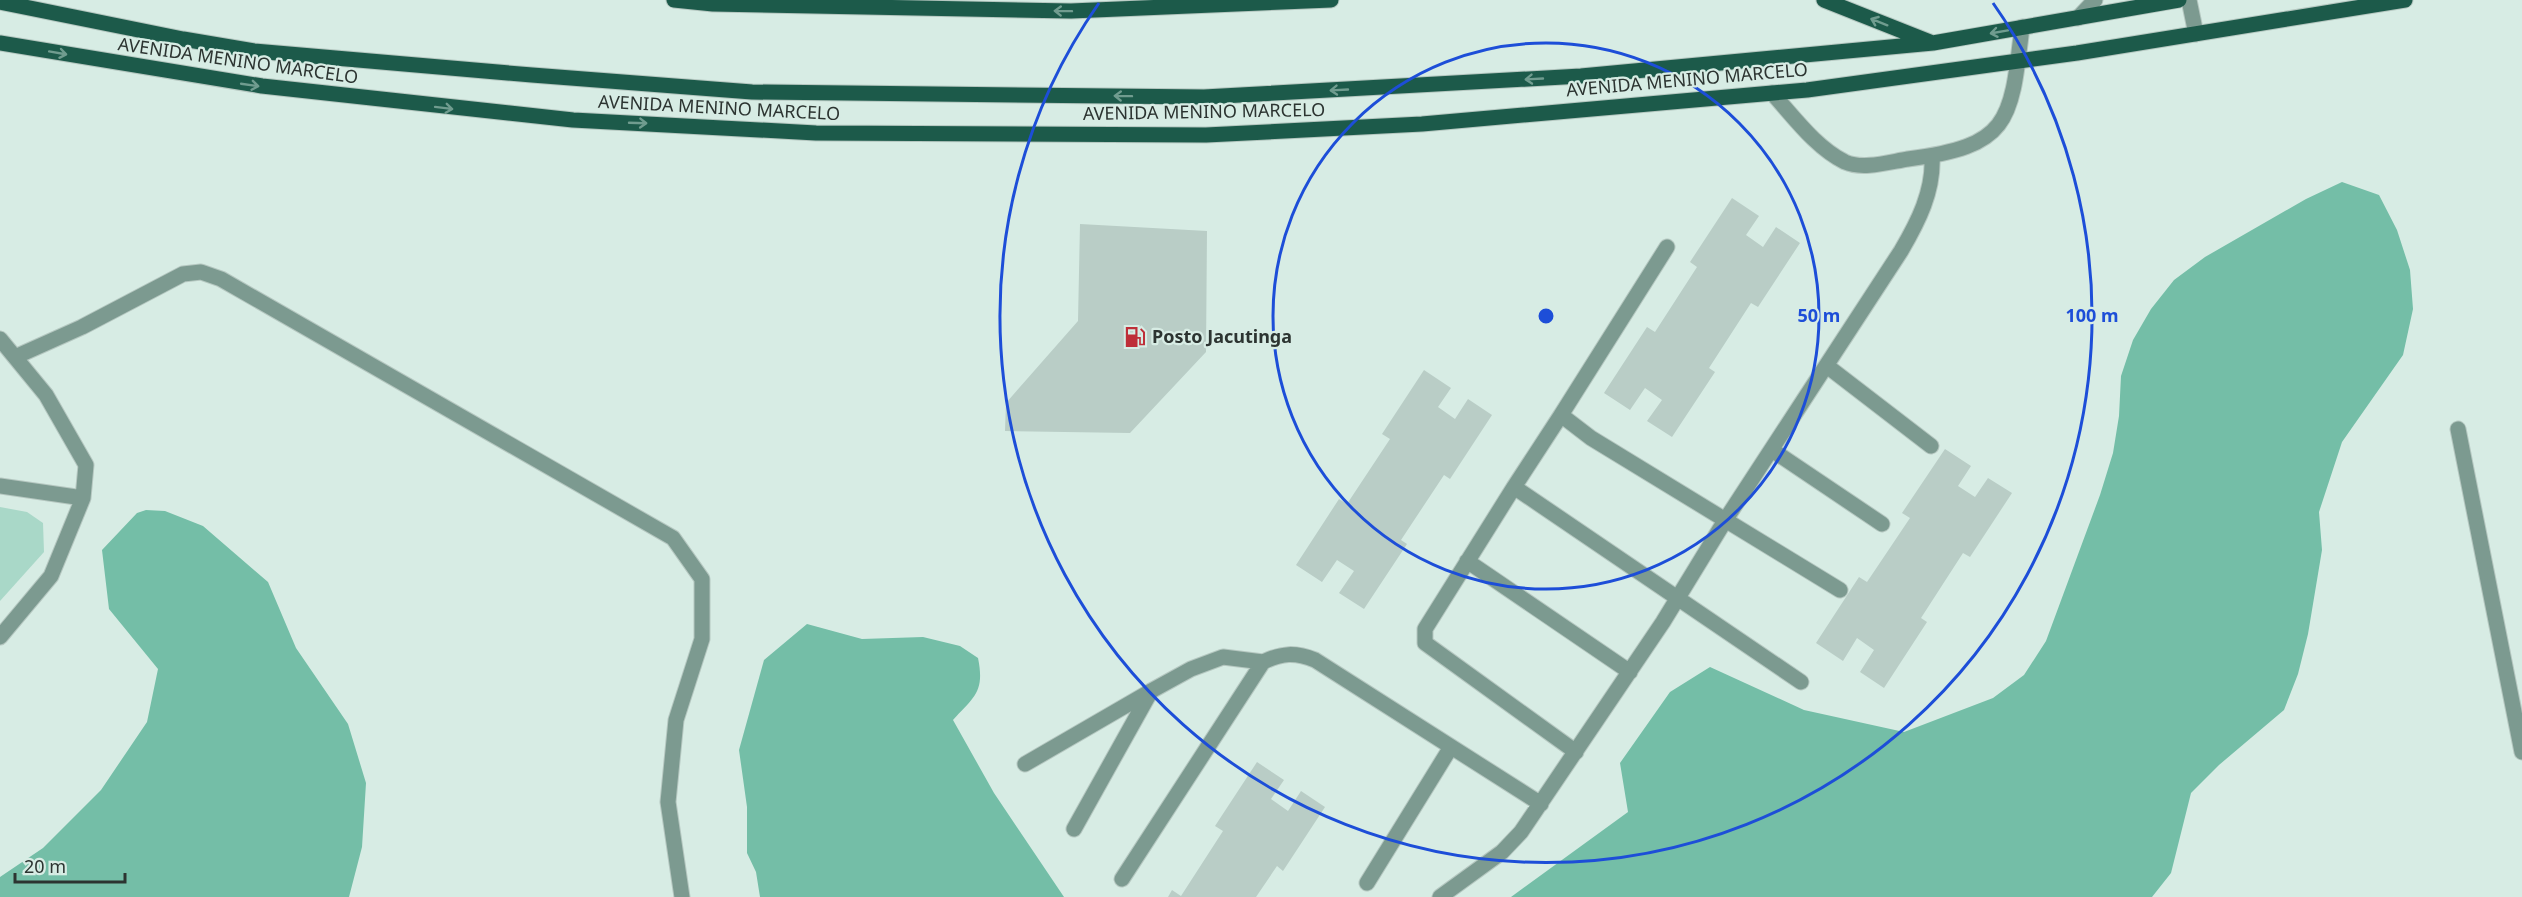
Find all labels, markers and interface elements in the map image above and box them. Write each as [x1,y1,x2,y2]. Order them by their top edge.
one-way arrow [1053,5,1073,17]
one-way arrow [1870,16,1888,27]
one-way arrow [1990,26,2010,37]
street label: AVENIDA MENINO MARCELO [116,31,360,89]
one-way arrow [47,48,67,59]
street label: AVENIDA MENINO MARCELO [1565,56,1809,102]
one-way arrow [1524,73,1544,84]
one-way arrow [240,79,259,90]
one-way arrow [1330,84,1350,95]
street label: AVENIDA MENINO MARCELO [597,89,841,125]
one-way arrow [1114,90,1134,102]
street label: AVENIDA MENINO MARCELO [1083,97,1325,125]
one-way arrow [433,103,453,114]
one-way arrow [627,117,647,128]
text: 50 m [1798,303,1840,327]
text: 100 m [2065,303,2119,327]
centre of rings [1536,306,1556,326]
place label: Posto Jacutinga [1152,324,1292,348]
fuel station icon: Posto Jacutinga [1123,325,1147,349]
scale bar [15,846,124,884]
text: 20 m [24,854,66,878]

